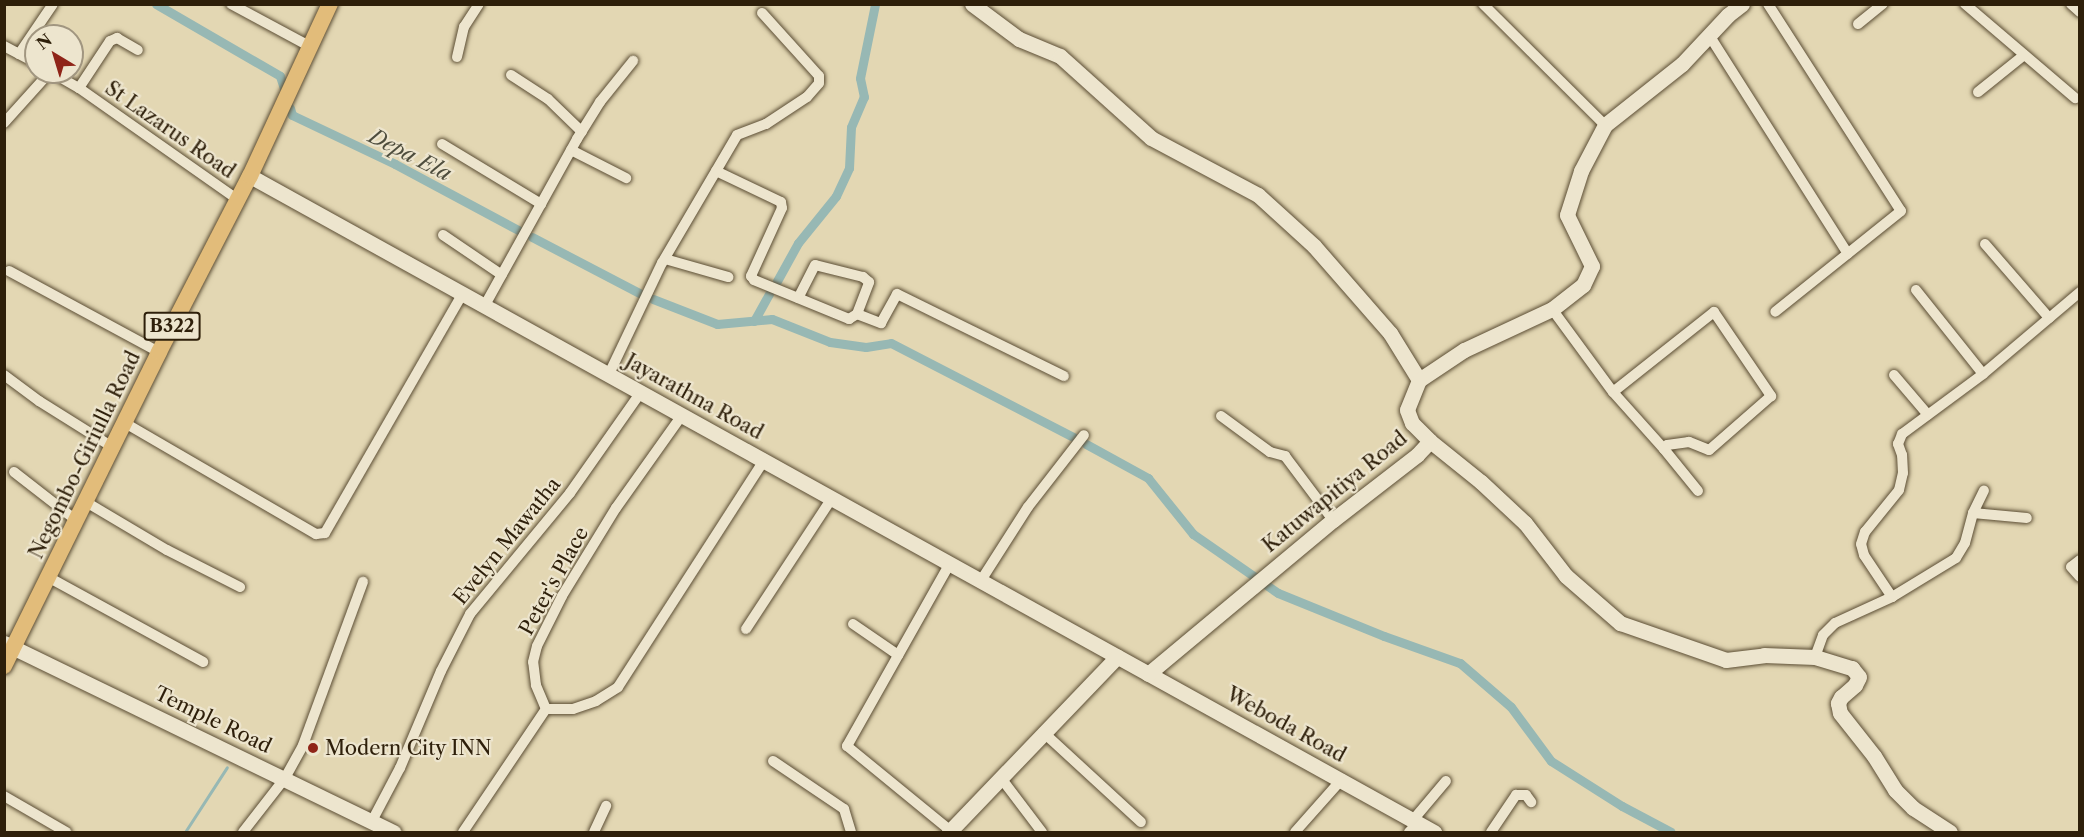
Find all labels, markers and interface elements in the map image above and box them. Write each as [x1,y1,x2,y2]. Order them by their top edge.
north arrow [24,24,84,84]
text: N [33,29,56,54]
street label: St Lazarus Road [100,76,240,184]
water label: Depa Ela [365,124,455,186]
road number: B322 [144,311,201,341]
street label: Negombo-Giriulla Road [24,347,146,563]
street label: Jayarathna Road [621,349,767,445]
street label: Katuwapitiya Road [1258,426,1412,558]
street label: Evelyn Mawatha [448,473,566,609]
street label: Peter's Place [514,523,594,639]
street label: Temple Road [151,681,275,759]
street label: Weboda Road [1222,682,1350,768]
place label: Modern City INN [325,736,492,760]
marker: Modern City INN [306,741,320,755]

